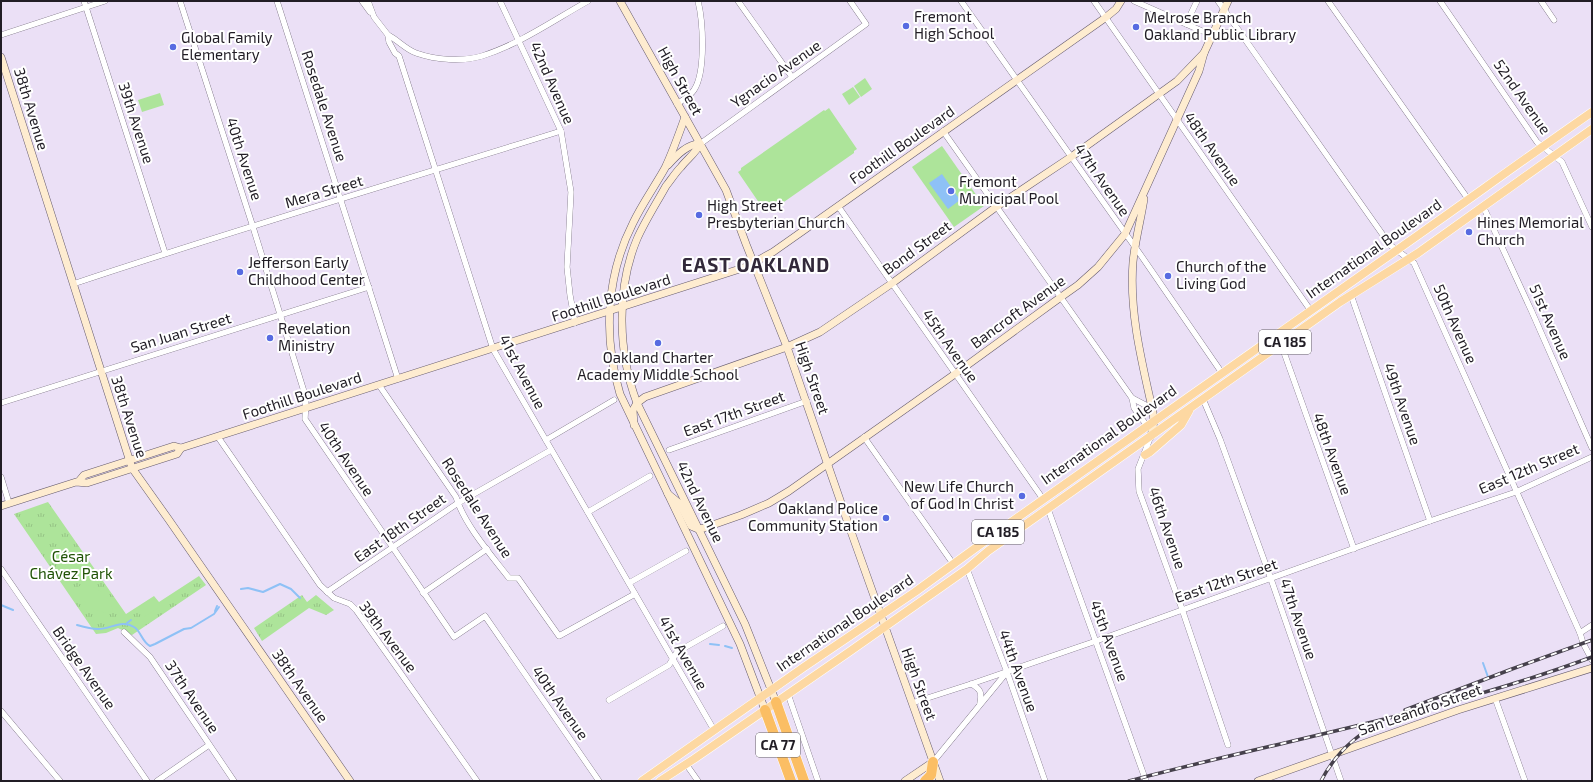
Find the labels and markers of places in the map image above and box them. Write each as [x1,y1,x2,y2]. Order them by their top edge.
place label: Fremont High School [914,7,995,42]
place label: Melrose Branch Oakland Public Library [1144,8,1296,43]
marker: Fremont High School [901,21,911,31]
marker: Melrose Branch Oakland Public Library [1131,22,1141,32]
place label: Global Family Elementary [181,28,273,63]
marker: Global Family Elementary [168,42,178,52]
place label: Fremont Municipal Pool [959,172,1059,207]
marker: Fremont Municipal Pool [946,186,956,196]
place label: High Street Presbyterian Church [707,196,845,231]
marker: High Street Presbyterian Church [694,210,704,220]
place label: Hines Memorial Church [1477,213,1584,248]
marker: Hines Memorial Church [1464,227,1474,237]
place label: Jefferson Early Childhood Center [248,253,365,288]
place label: Church of the Living God [1176,257,1267,292]
marker: Jefferson Early Childhood Center [235,267,245,277]
marker: Church of the Living God [1163,271,1173,281]
place label: Revelation Ministry [278,319,350,354]
marker: Revelation Ministry [265,333,275,343]
marker: Oakland Charter Academy Middle School [653,338,663,348]
place label: Oakland Charter Academy Middle School [577,348,739,383]
place label: New Life Church of God In Christ [904,477,1014,512]
marker: New Life Church of God In Christ [1017,491,1027,501]
place label: Oakland Police Community Station [748,499,878,534]
marker: Oakland Police Community Station [881,513,891,523]

